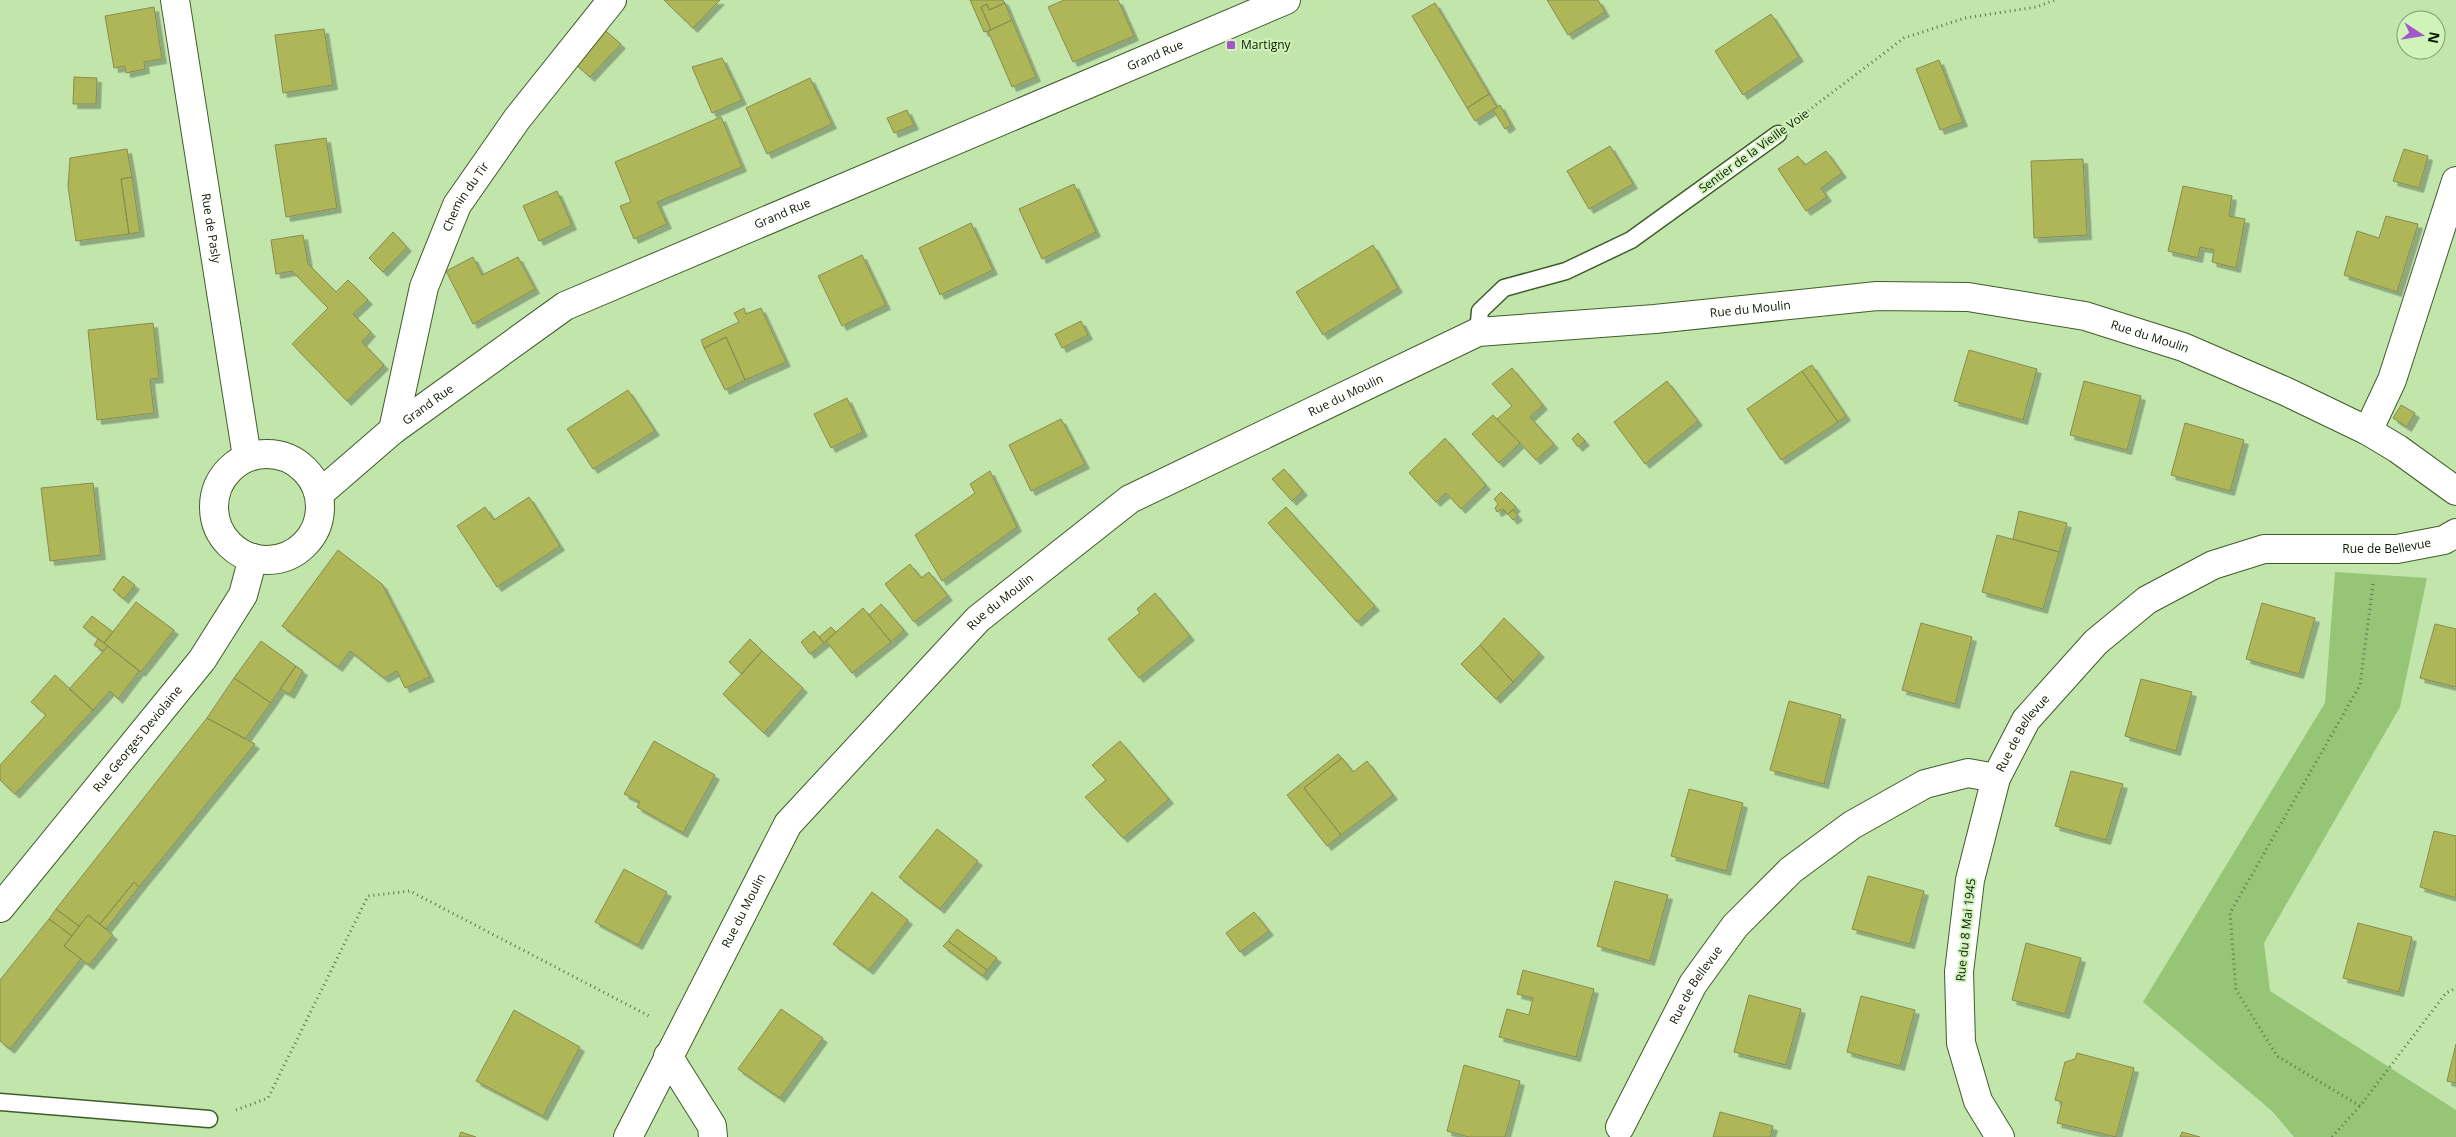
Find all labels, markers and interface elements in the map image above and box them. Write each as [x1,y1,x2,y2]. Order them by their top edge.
north arrow [2396,10,2446,60]
text: N [2424,30,2445,45]
street label: Grand Rue [1124,35,1186,75]
place label: Martigny [1241,36,1292,53]
marker: Martigny [1225,39,1237,51]
street label: Sentier de la Vieille Voie [1695,105,1813,196]
street label: Chemin du Tir [438,158,493,234]
street label: Rue de Pasly [198,192,225,265]
street label: Grand Rue [751,194,813,233]
street label: Rue du Moulin [1709,296,1792,321]
street label: Rue du Moulin [2109,316,2192,357]
street label: Rue du Moulin [1305,370,1386,420]
street label: Grand Rue [399,380,457,429]
street label: Rue de Bellevue [2342,534,2433,557]
street label: Rue du Moulin [963,569,1037,634]
street label: Rue Georges Deviolaine [89,682,186,796]
street label: Rue de Bellevue [1992,690,2053,775]
street label: Rue du Moulin [717,871,769,951]
street label: Rue du 8 Mai 1945 [1952,877,1979,982]
street label: Rue de Bellevue [1665,942,1726,1027]

